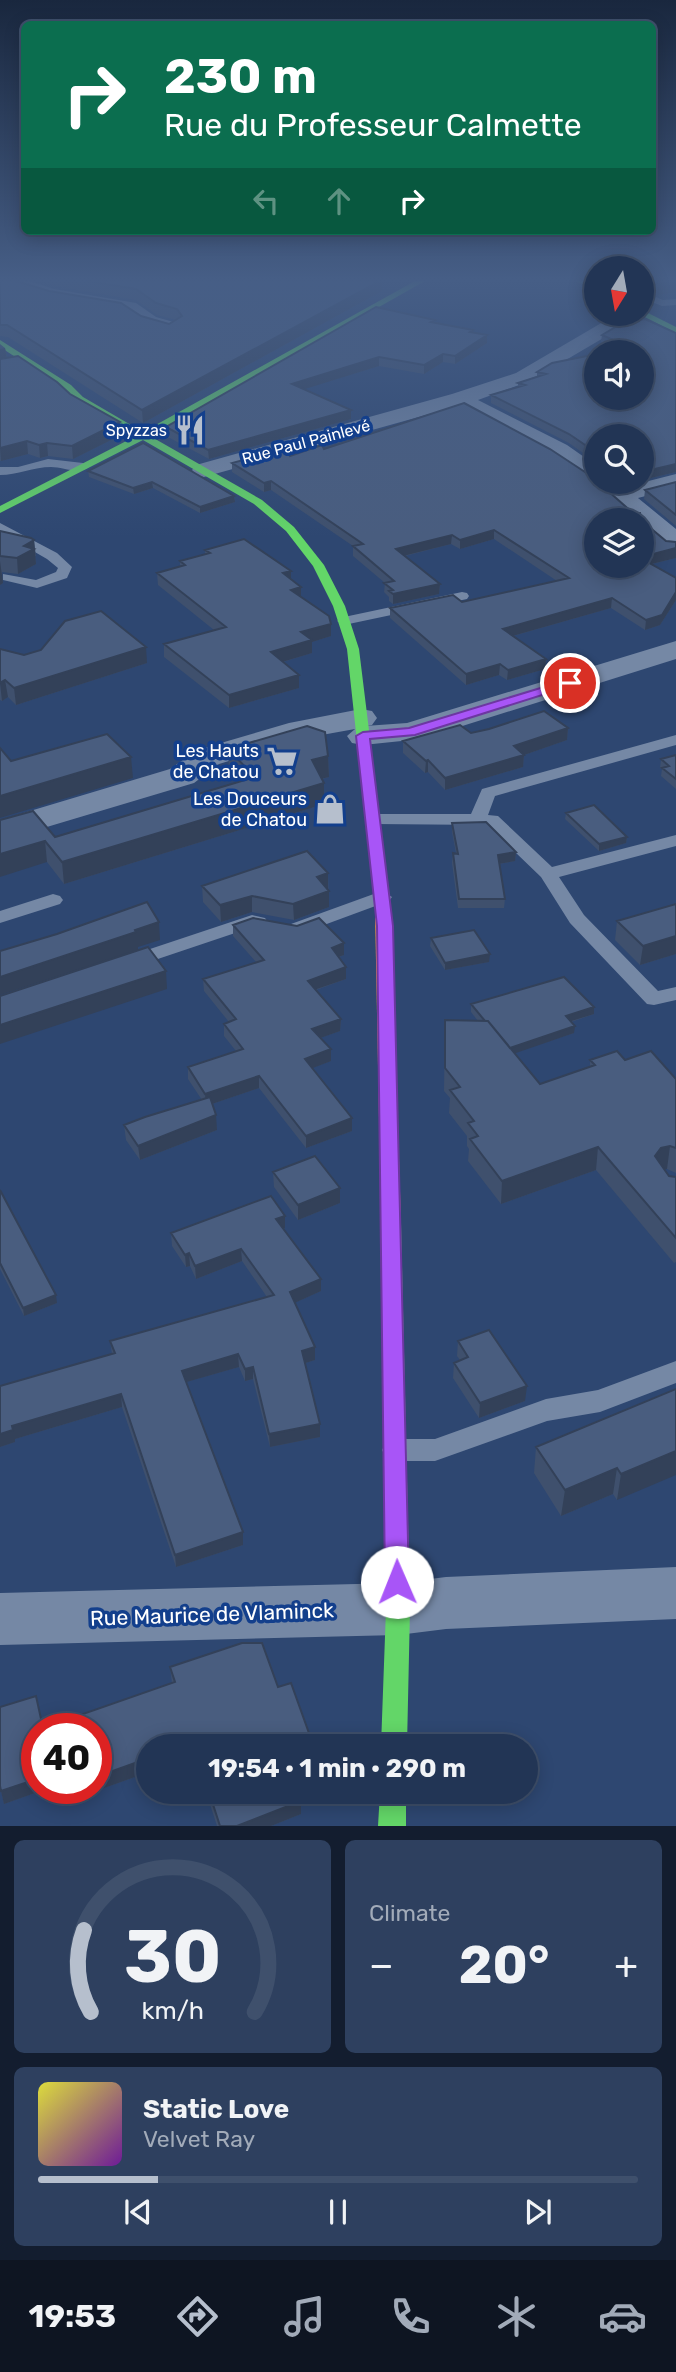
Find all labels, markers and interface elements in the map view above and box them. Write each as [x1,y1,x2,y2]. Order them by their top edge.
text: 230 m [164,47,317,105]
icon: right [49,49,140,140]
text: Rue du Professeur Calmette [164,106,582,144]
icon: left [247,182,285,220]
icon: ahead [320,182,358,220]
icon: right [393,182,431,220]
north arrow [584,256,654,326]
map controls [584,256,654,578]
button: sound [584,340,654,410]
restaurant icon: Spyzzas [173,413,207,447]
street label: Rue Paul Painlevé [240,416,372,468]
place label: Spyzzas [106,421,167,440]
button: search [584,424,654,494]
button: layers [584,508,654,578]
pin [540,653,600,713]
icon: arrive [551,664,589,702]
place label: Les Hauts de Chatou [173,740,259,783]
supermarket icon: Les Hauts de Chatou [265,744,299,778]
place label: Les Douceurs de Chatou [193,788,307,831]
shop icon: Les Douceurs de Chatou [313,792,347,826]
position arrow [360,1545,434,1619]
street label: Rue Maurice de Vlaminck [90,1597,335,1631]
speed limit sign: 40 [21,1713,112,1804]
text: 19:54 · 1 min · 290 m [208,1753,466,1784]
text: Climate [369,1899,450,1927]
text: 30 [124,1915,221,2001]
text: 20° [459,1934,549,1996]
text: − [369,1942,394,1988]
text: + [614,1942,638,1988]
text: km/h [141,1996,204,2025]
text: Static Love [143,2094,289,2125]
text: Velvet Ray [143,2125,255,2153]
icon: previous [119,2193,157,2231]
icon: pause [319,2193,357,2231]
icon: next [519,2193,557,2231]
icon: directions [173,2292,222,2341]
icon: music [280,2292,329,2341]
icon: phone [386,2292,435,2341]
icon: climate [492,2292,541,2341]
icon: car [598,2292,647,2341]
text: 19:53 [29,2297,116,2335]

